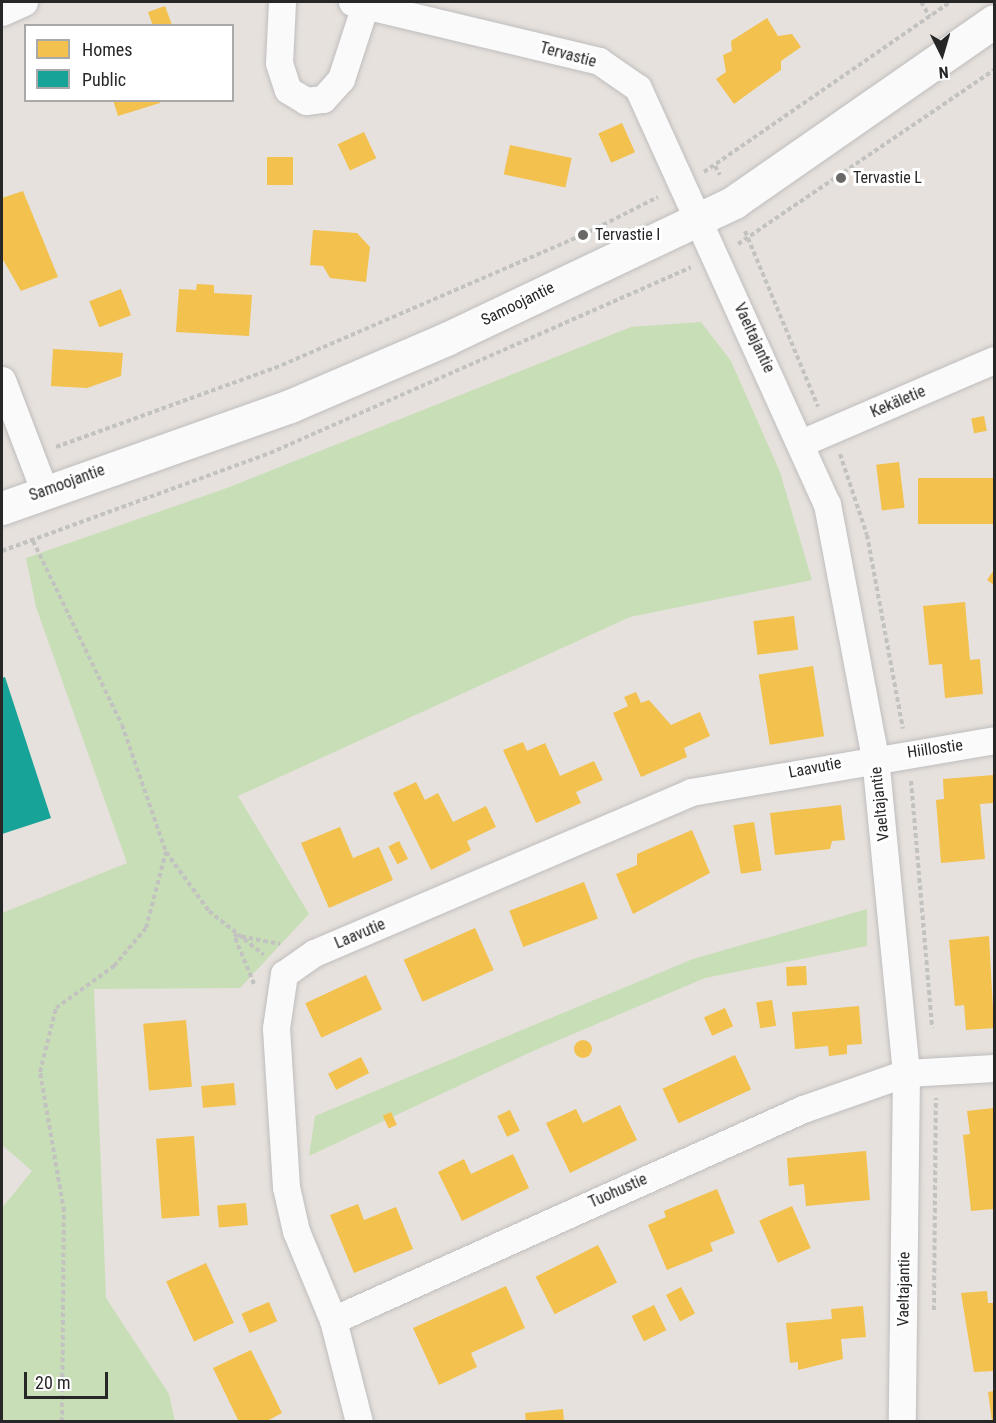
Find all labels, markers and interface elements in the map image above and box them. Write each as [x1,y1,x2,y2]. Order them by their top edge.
legend [24,24,234,102]
north arrow [912,24,972,84]
street label: Tervastie [538,38,598,72]
text: Homes [82,39,132,60]
text: N [938,63,949,82]
text: Public [82,69,126,90]
place label: Tervastie L [853,168,922,188]
marker: Tervastie L [834,171,848,185]
place label: Tervastie I [595,225,660,245]
marker: Tervastie I [576,228,590,242]
street label: Samoojantie [478,278,558,330]
street label: Vaeltajantie [730,300,778,376]
street label: Kekäletie [868,382,928,422]
street label: Samoojantie [27,460,107,506]
street label: Hiillostie [906,736,964,762]
street label: Laavutie [787,753,843,783]
street label: Vaeltajantie [867,766,893,842]
street label: Laavutie [332,915,388,953]
street label: Tuohustie [586,1170,650,1212]
street label: Vaeltajantie [894,1251,914,1327]
scale bar [27,1360,111,1398]
text: 20 m [35,1372,70,1393]

